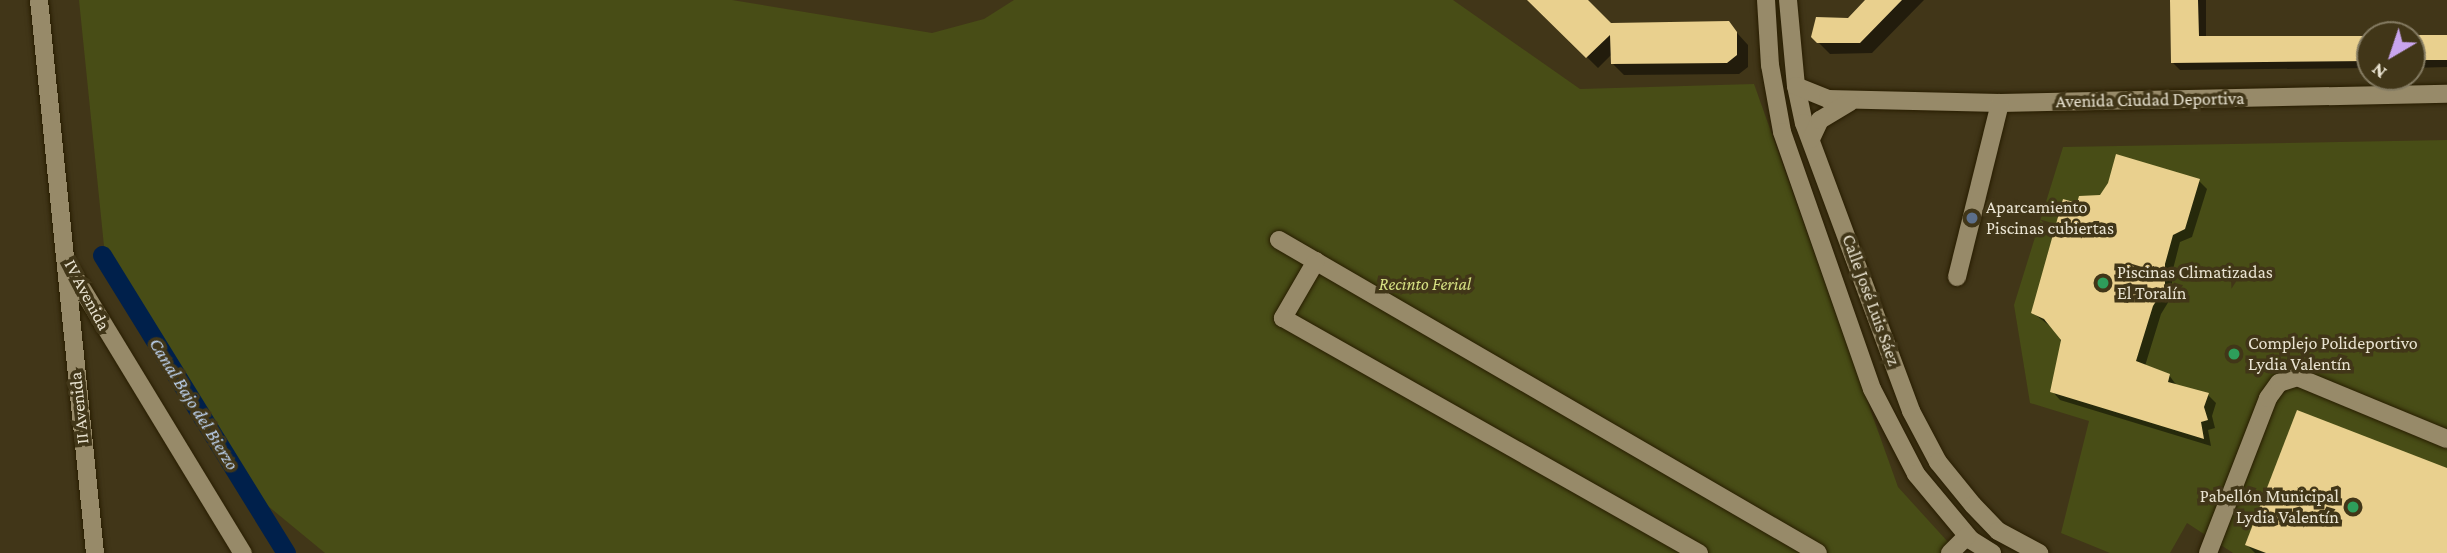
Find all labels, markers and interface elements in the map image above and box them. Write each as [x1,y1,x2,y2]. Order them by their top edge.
north arrow [2356,21,2426,91]
text: N [2367,59,2390,83]
street label: Avenida Ciudad Deportiva [2055,88,2245,112]
place label: Aparcamiento Piscinas cubiertas [1986,197,2114,240]
marker: Aparcamiento Piscinas cubiertas [1964,210,1980,226]
street label: Calle José Luis Sáez [1837,231,1905,369]
street label: IV Avenida [59,256,115,334]
place label: Piscinas Climatizadas El Toralín [2117,262,2273,304]
park label: Recinto Ferial [1379,273,1471,295]
marker: Piscinas Climatizadas El Toralín [2095,275,2111,291]
place label: Complejo Polideportivo Lydia Valentín [2248,333,2418,376]
water label: Canal Bajo del Bierzo [144,334,244,474]
marker: Complejo Polideportivo Lydia Valentín [2226,346,2242,362]
street label: II Avenida [64,371,94,445]
place label: Pabellón Municipal Lydia Valentín [2200,486,2339,528]
marker: Pabellón Municipal Lydia Valentín [2345,499,2361,515]

